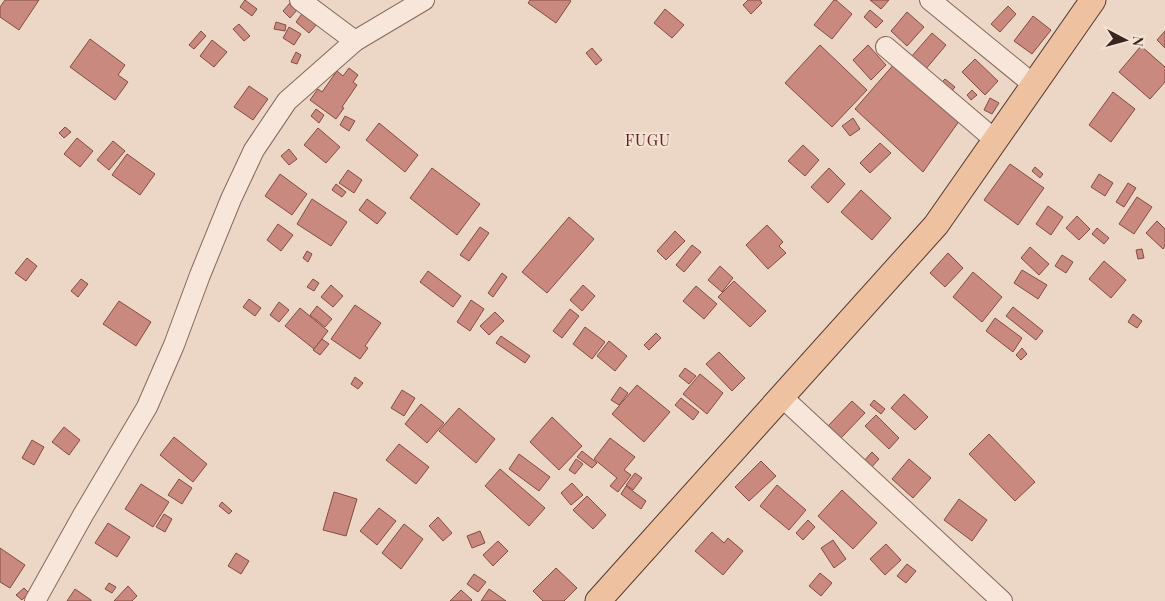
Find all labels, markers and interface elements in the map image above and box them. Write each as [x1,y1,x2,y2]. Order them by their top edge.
north arrow [1100,15,1150,65]
text: N [1128,35,1148,47]
district label: FUGU [625,129,671,150]

